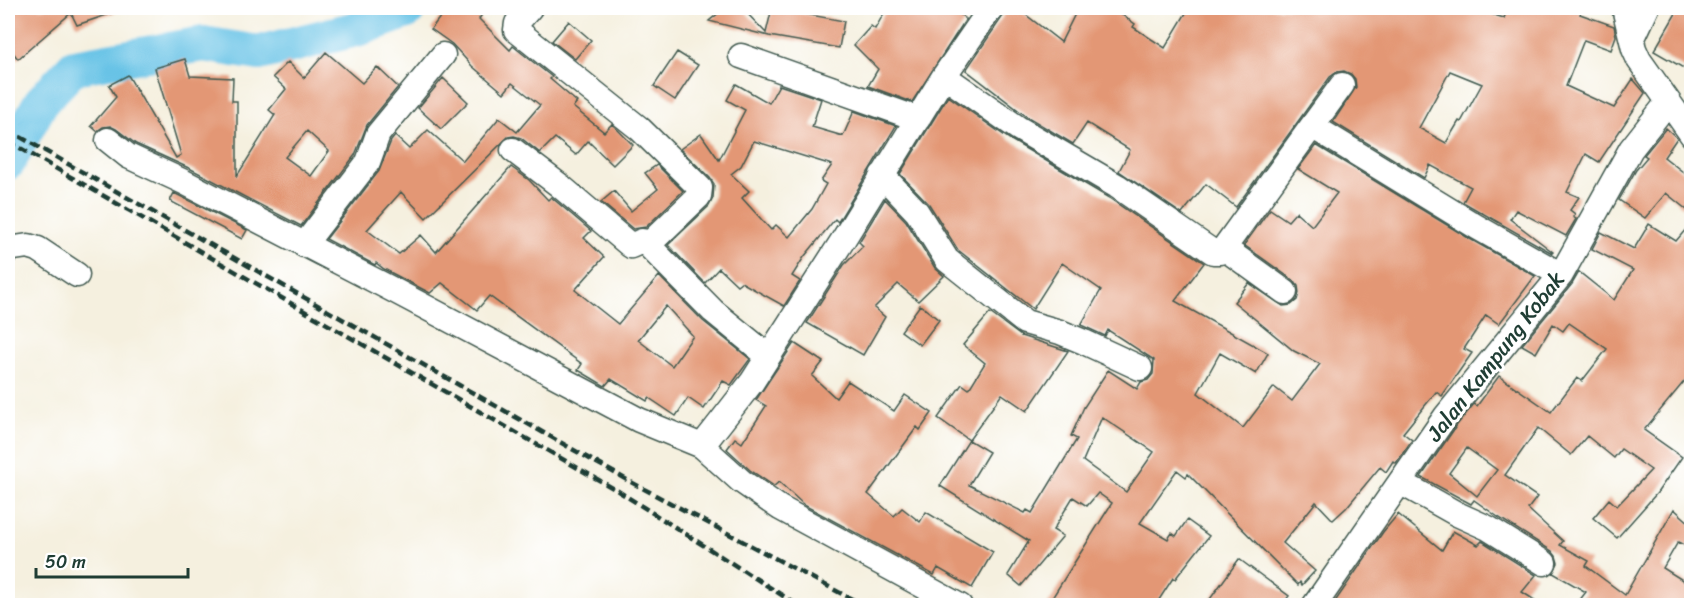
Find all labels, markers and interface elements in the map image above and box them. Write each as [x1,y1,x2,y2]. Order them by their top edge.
street label: Jalan Kampung Kobak [1415,262,1575,451]
scale bar [36,541,188,579]
text: 50 m [45,546,86,578]

